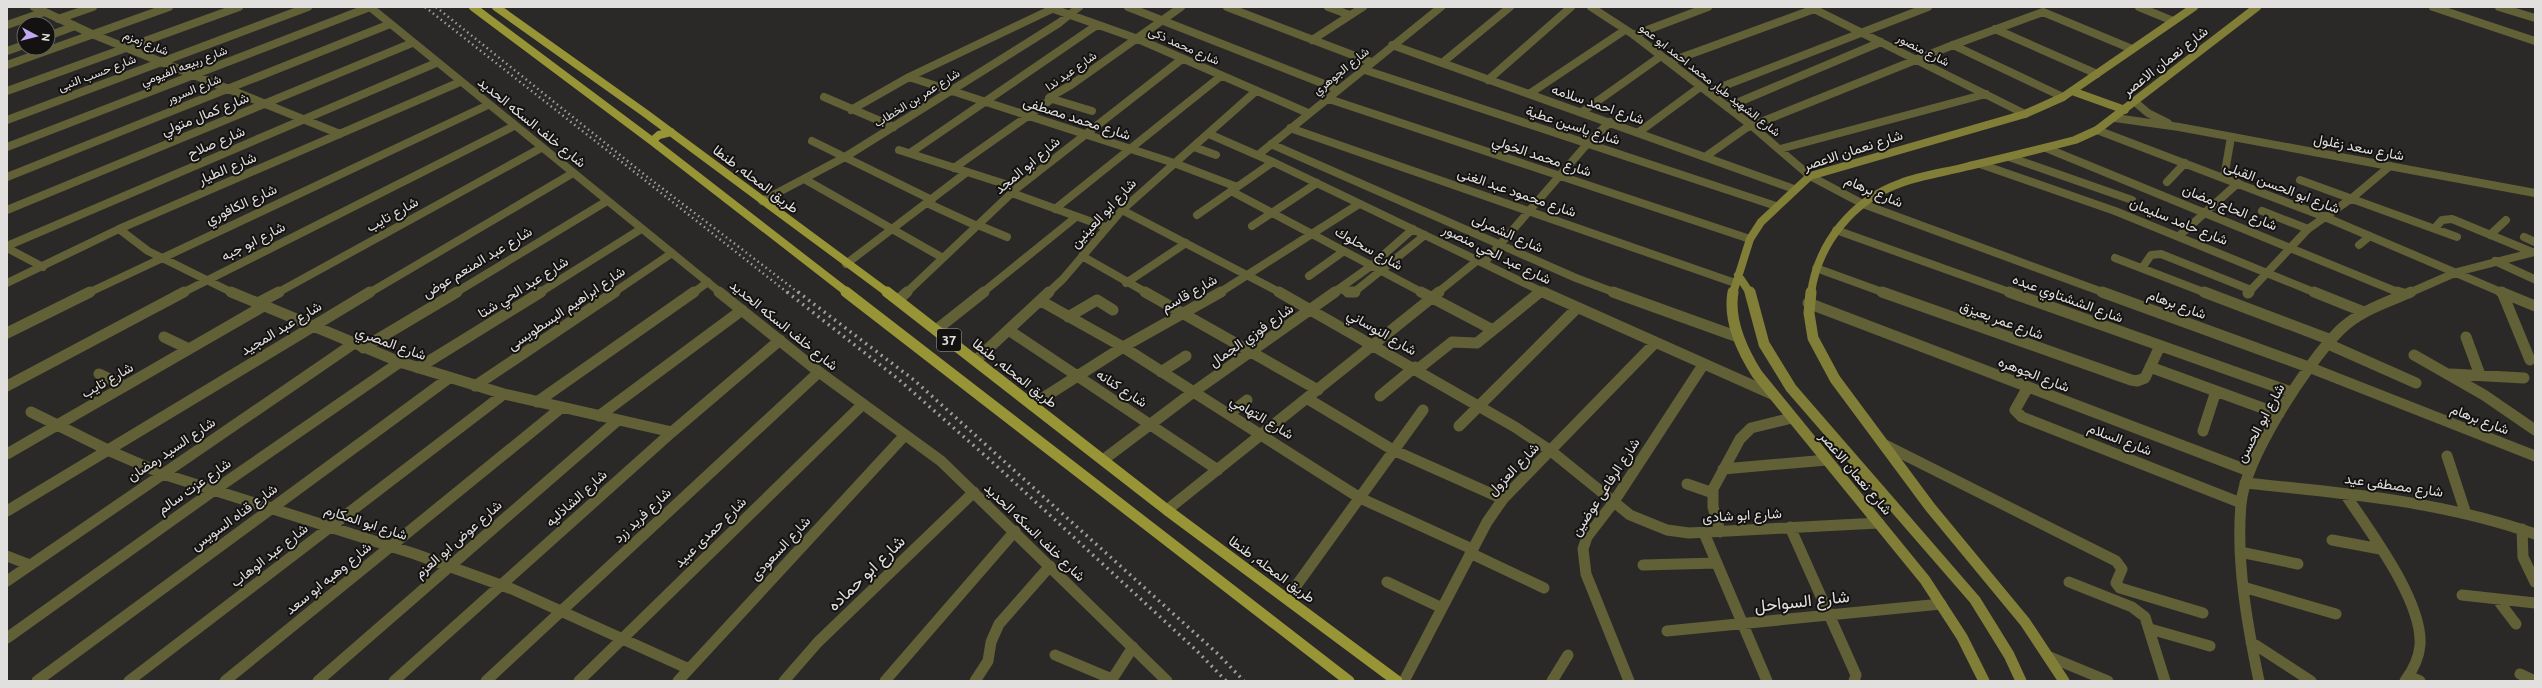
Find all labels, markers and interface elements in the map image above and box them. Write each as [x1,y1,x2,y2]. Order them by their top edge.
north arrow [16,16,56,56]
street label: شارع الشهيد طيار محمد احمد ابو عمو [1635,21,1783,141]
street label: شارع نعمان الاعصر [2118,23,2213,102]
street label: شارع محمد ذكى [1146,24,1222,70]
street label: شارع زمزم [121,28,171,60]
street label: شارع منصور [1893,30,1952,71]
text: N [39,32,52,42]
street label: شارع ربيعه الفيومي [139,43,230,92]
street label: شارع الجوهري [1310,44,1374,100]
street label: شارع عيد ندا [1043,48,1100,95]
street label: شارع حسب النبى [56,52,139,96]
street label: شارع عمر بن الخطاب [872,66,964,132]
street label: شارع السرور [164,72,224,108]
street label: شارع خلف السكه الحديد [473,74,589,173]
street label: شارع احمد سلامه [1549,81,1646,130]
street label: شارع كمال متولي [159,89,253,143]
street label: شارع محمد مصطفى [1020,93,1133,146]
street label: شارع ياسين عطية [1523,102,1622,151]
street label: شارع صلاح [185,123,248,164]
street label: شارع نعمان الاعصر [1800,126,1906,177]
street label: شارع سعد زغلول [2312,130,2406,167]
street label: شارع محمد الخولي [1489,132,1594,183]
street label: شارع ابو المجد [991,133,1065,199]
street label: طريق المحله, طنطا [709,142,802,217]
street label: شارع الطيار [195,149,260,191]
street label: شارع ابو الحسن القبلى [2221,158,2342,219]
street label: شارع محمود عبد الغنى [1455,164,1578,223]
street label: شارع برهام [1841,172,1905,213]
street label: شارع ابو العينين [1067,175,1141,253]
street label: شارع الكافوري [203,181,281,231]
street label: شارع الحاج رمضان [2179,181,2280,236]
street label: شارع تايب [363,193,422,237]
street label: شارع حامد سليمان [2127,194,2230,251]
street label: شارع الشمرلى [1469,210,1546,259]
street label: شارع ابو جبه [218,218,289,267]
street label: شارع عبد الحي منصور [1438,220,1554,291]
street label: شارع عبد المنعم عوض [419,223,536,304]
street label: شارع سحلوك [1331,223,1406,276]
street label: شارع عبد الحي شتا [475,253,573,325]
street label: شارع ابراهيم البسطويسى [504,263,629,356]
street label: شارع قاسم [1158,271,1221,317]
street label: شارع الششتاوي عبده [2009,271,2126,329]
street label: شارع خلف السكه الحديد [725,277,841,376]
street label: شارع برهام [2144,286,2209,325]
street label: شارع عمر بعيزق [1957,297,2046,345]
street label: شارع عبد المجيد [238,298,326,361]
street label: شارع فوزي الجمال [1206,300,1299,373]
street label: شارع النوساني [1342,306,1420,362]
street label: شارع المصري [352,323,429,367]
road number: 37 [937,329,961,351]
street label: طريق المحله, طنطا [969,335,1061,412]
street label: شارع الجوهره [1995,353,2072,398]
street label: شارع تايب [78,359,137,404]
street label: شارع كنانه [1092,366,1150,413]
street label: شارع ابو الحسن [2233,381,2290,467]
street label: شارع التهامي [1225,392,1297,446]
street label: شارع برهام [2447,401,2512,440]
street label: شارع السيد رمضان [124,414,220,487]
street label: شارع السلام [2085,419,2154,461]
street label: شارع نعمان الاعصر [1814,427,1895,520]
street label: شارع الرفاعى عوضين [1567,435,1645,541]
street label: شارع العزول [1484,439,1544,501]
street label: شارع عزت سالم [154,455,236,520]
street label: شارع الشاذليه [542,466,612,532]
street label: شارع مصطفى عيد [2343,470,2444,503]
street label: شارع قناه السويس [188,480,282,556]
street label: شارع خلف السكه الحديد [979,480,1089,587]
street label: شارع فريد زرد [610,484,676,548]
street label: شارع حمدى عبيد [671,494,751,573]
street label: شارع عوض ابو العزم [411,497,507,583]
street label: شارع ابو المكارم [322,501,410,546]
street label: شارع ابو شادى [1702,505,1782,528]
street label: شارع السعودى [746,513,816,585]
street label: شارع عبد الوهاب [227,520,313,592]
street label: شارع ابو حماده [823,531,910,616]
street label: طريق المحله, طنطا [1225,532,1318,607]
street label: شارع وهبه ابو سعد [282,538,376,620]
street label: شارع السواحل [1753,586,1851,618]

